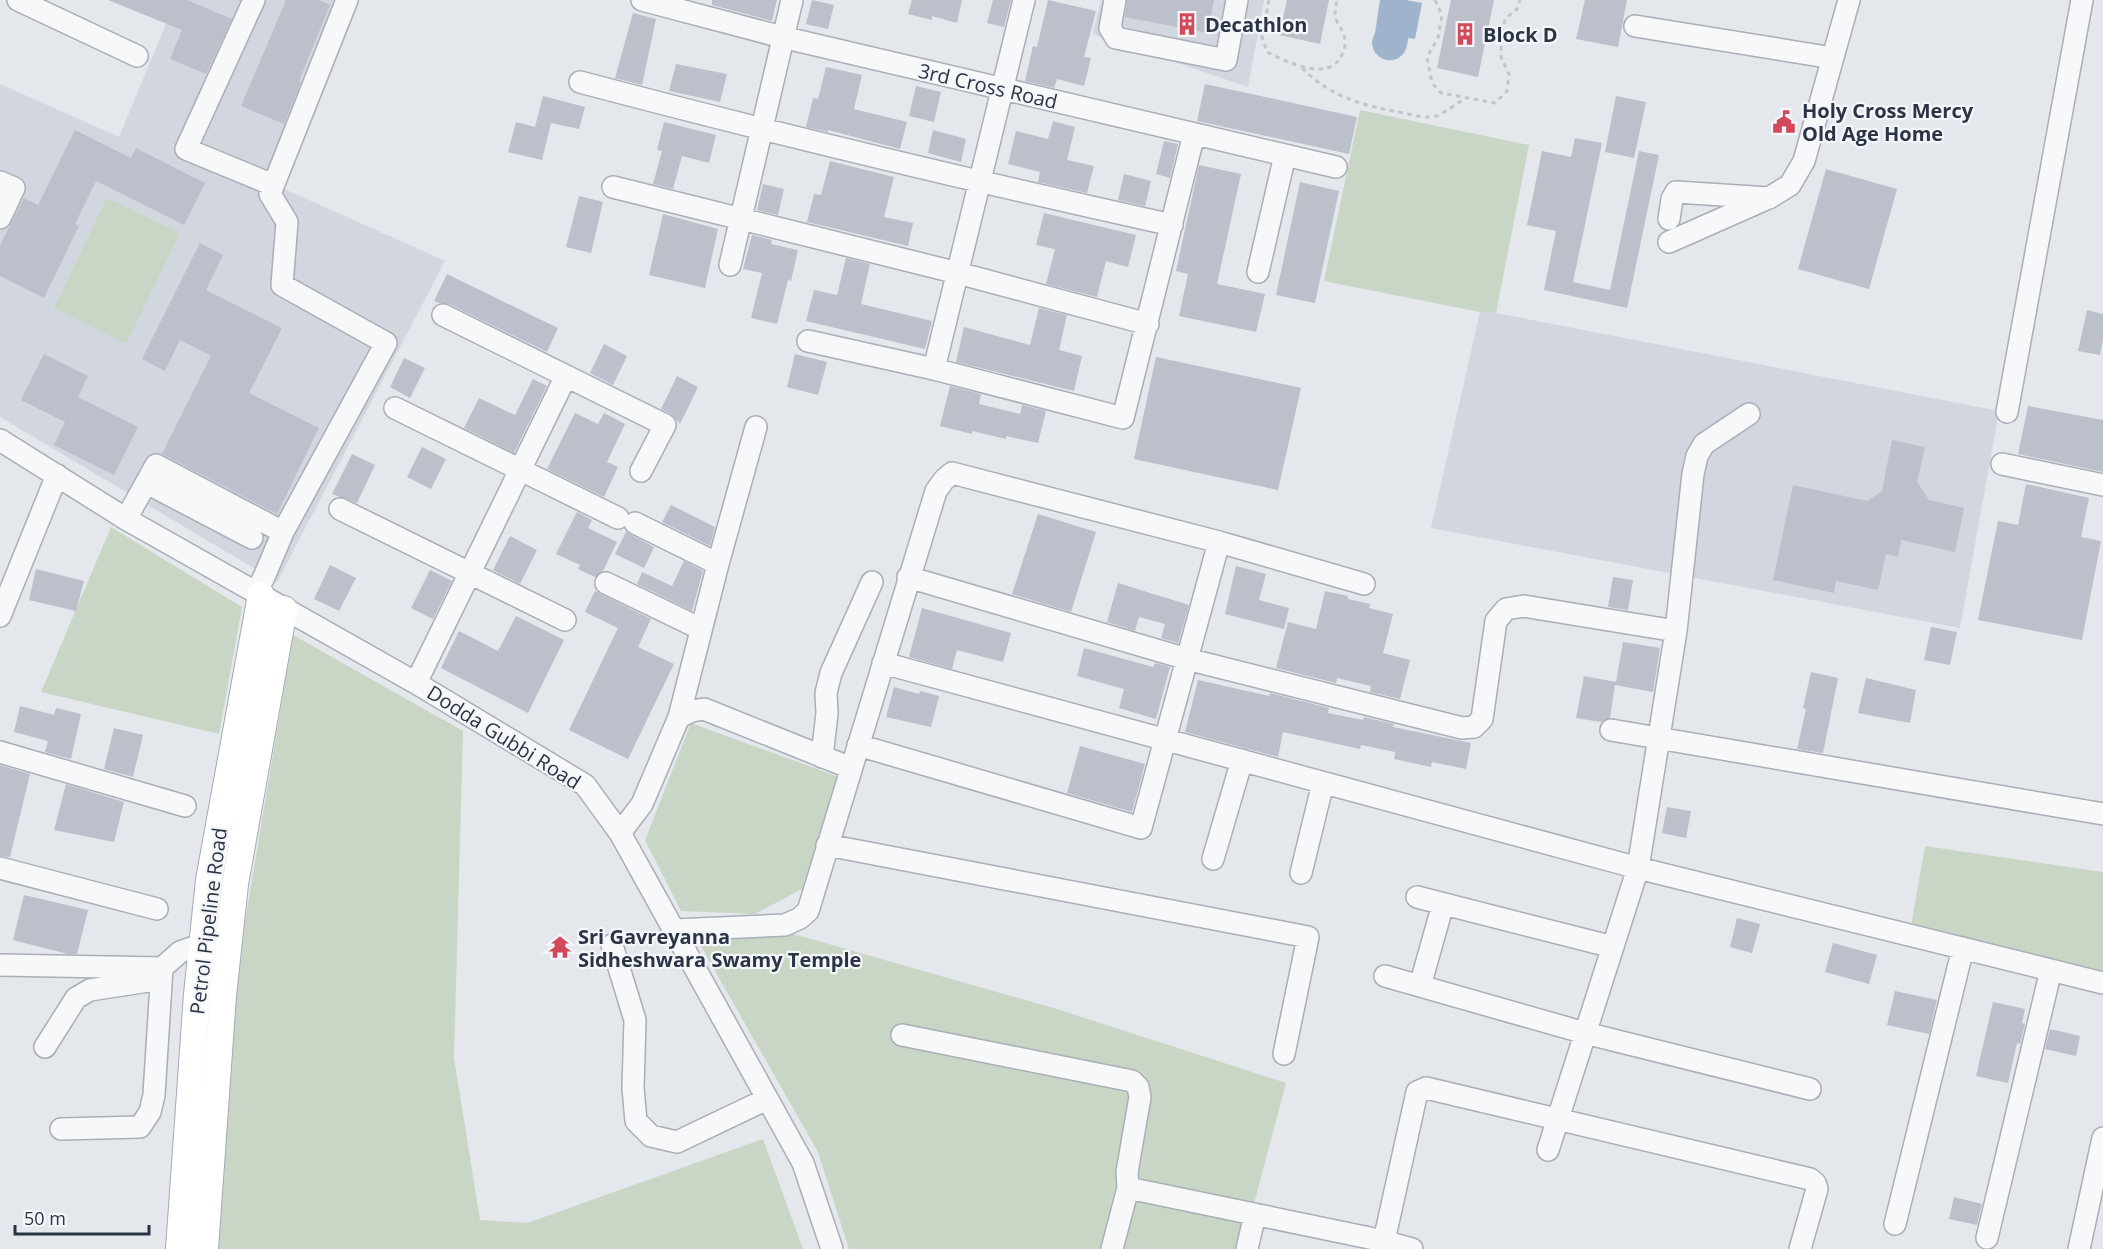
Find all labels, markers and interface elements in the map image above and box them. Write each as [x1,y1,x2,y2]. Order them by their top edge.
building icon: Decathlon [1174,11,1200,37]
place label: Decathlon [1205,11,1307,38]
building icon: Block D [1452,21,1478,47]
place label: Block D [1483,21,1558,48]
street label: 3rd Cross Road [916,57,1060,115]
place label: Holy Cross Mercy Old Age Home [1802,97,1974,147]
public building icon: Holy Cross Mercy Old Age Home [1771,109,1797,135]
street label: Dodda Gubbi Road [422,679,586,795]
street label: Petrol Pipeline Road [183,826,233,1016]
place label: Sri Gavreyanna Sidheshwara Swamy Temple [578,923,861,973]
temple icon: Sri Gavreyanna Sidheshwara Swamy Temple [547,934,573,960]
scale bar [15,1198,148,1236]
text: 50 m [24,1206,66,1230]

